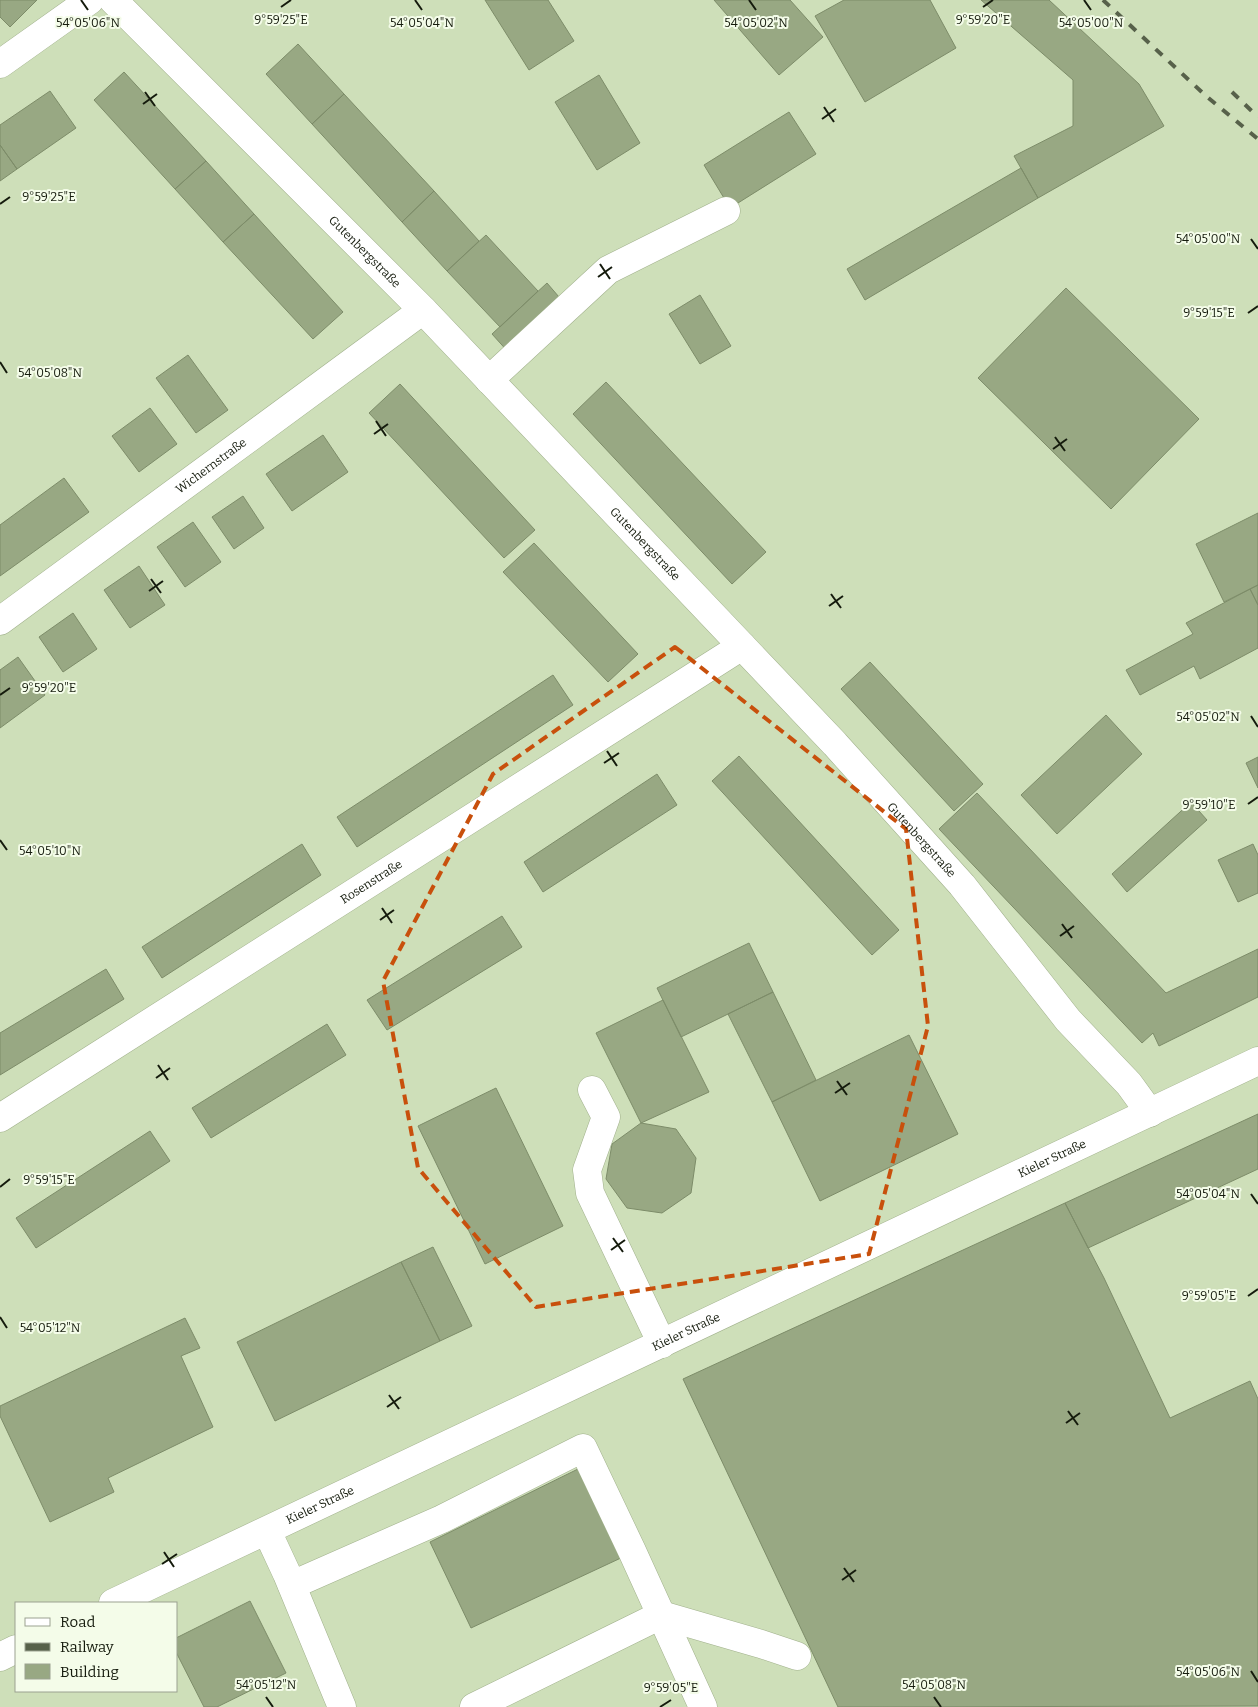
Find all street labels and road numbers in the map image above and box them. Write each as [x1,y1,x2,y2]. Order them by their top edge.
street label: Gutenbergstraße [326,213,403,290]
street label: Wichernstraße [173,435,249,496]
street label: Gutenbergstraße [607,504,683,583]
street label: Gutenbergstraße [884,800,959,880]
street label: Rosenstraße [338,857,405,907]
street label: Kieler Straße [1016,1136,1088,1181]
street label: Kieler Straße [650,1310,722,1354]
street label: Kieler Straße [284,1483,356,1527]

